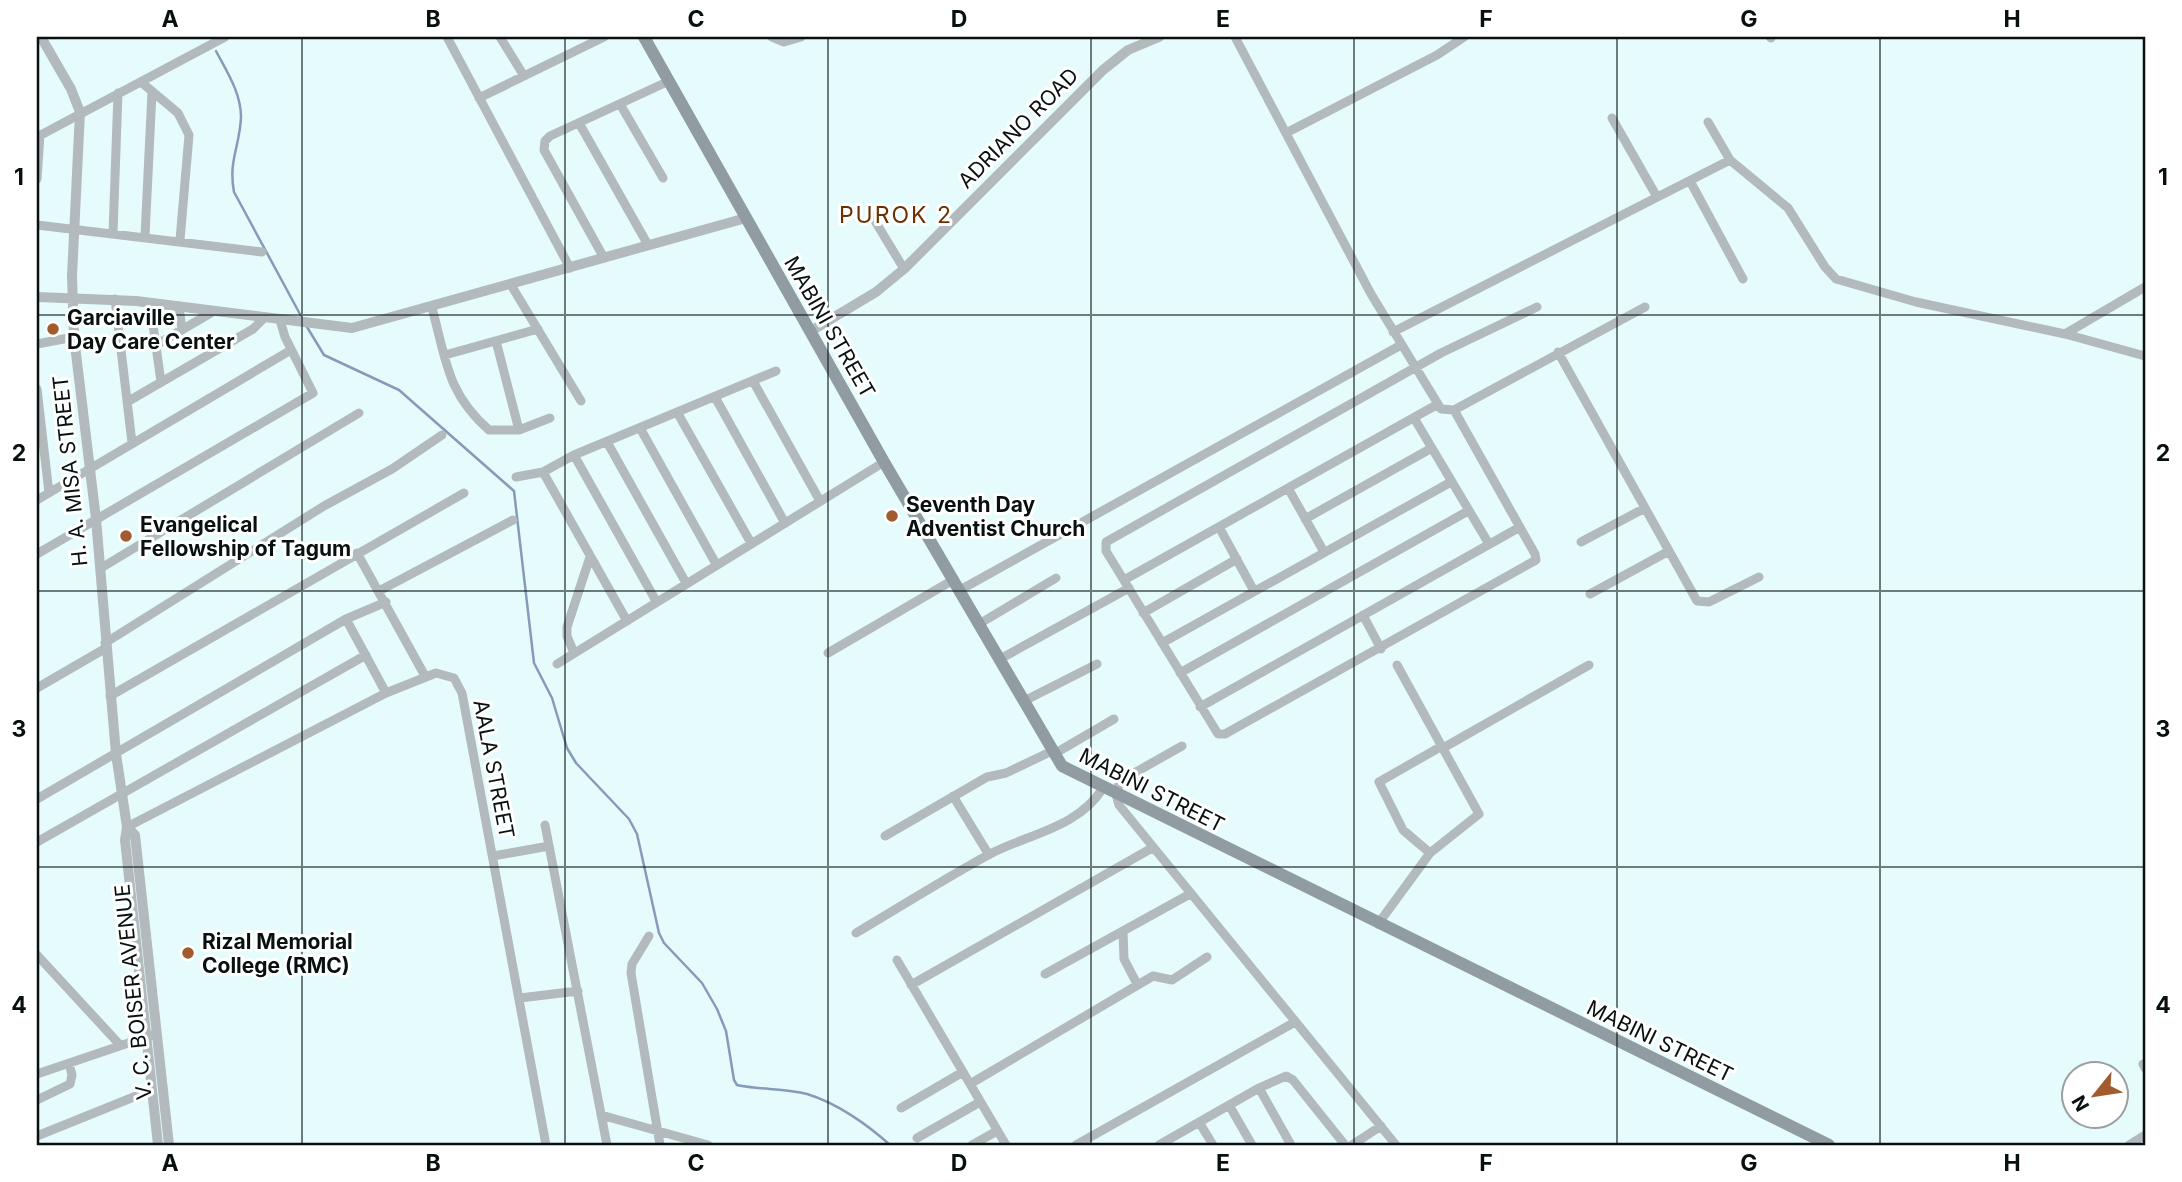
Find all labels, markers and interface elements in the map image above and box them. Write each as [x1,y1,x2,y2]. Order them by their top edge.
text: A [161,5,179,33]
text: B [425,5,441,33]
text: C [687,5,705,33]
text: D [951,5,967,33]
text: E [1216,5,1230,33]
text: F [1479,5,1493,33]
text: G [1740,5,1758,33]
text: H [2003,5,2021,33]
street label: ADRIANO ROAD [953,63,1083,193]
text: 1 [14,163,24,191]
text: 1 [2158,163,2168,191]
district label: PUROK 2 [839,201,953,229]
street label: MABINI STREET [779,252,881,402]
place label: Garciaville Day Care Center [67,305,235,354]
marker: Garciaville Day Care Center [45,321,61,337]
street label: H. A. MISA STREET [48,374,92,568]
text: 2 [12,439,26,467]
text: 2 [2156,439,2170,467]
place label: Seventh Day Adventist Church [906,492,1085,541]
marker: Seventh Day Adventist Church [884,508,900,524]
place label: Evangelical Fellowship of Tagum [140,512,351,561]
marker: Evangelical Fellowship of Tagum [118,528,134,544]
street label: AALA STREET [468,697,520,841]
text: 3 [12,715,26,743]
text: 3 [2156,715,2170,743]
street label: MABINI STREET [1075,743,1229,837]
street label: V. C. BOISER AVENUE [109,883,157,1101]
place label: Rizal Memorial College (RMC) [202,929,353,978]
marker: Rizal Memorial College (RMC) [180,945,196,961]
text: 4 [11,991,27,1019]
text: 4 [2155,991,2171,1019]
street label: MABINI STREET [1583,995,1737,1087]
north arrow [2060,1060,2130,1130]
text: N [2067,1091,2094,1115]
text: A [161,1149,179,1177]
text: B [425,1149,441,1177]
text: C [687,1149,705,1177]
text: D [951,1149,967,1177]
text: E [1216,1149,1230,1177]
text: F [1479,1149,1493,1177]
text: G [1740,1149,1758,1177]
text: H [2003,1149,2021,1177]

